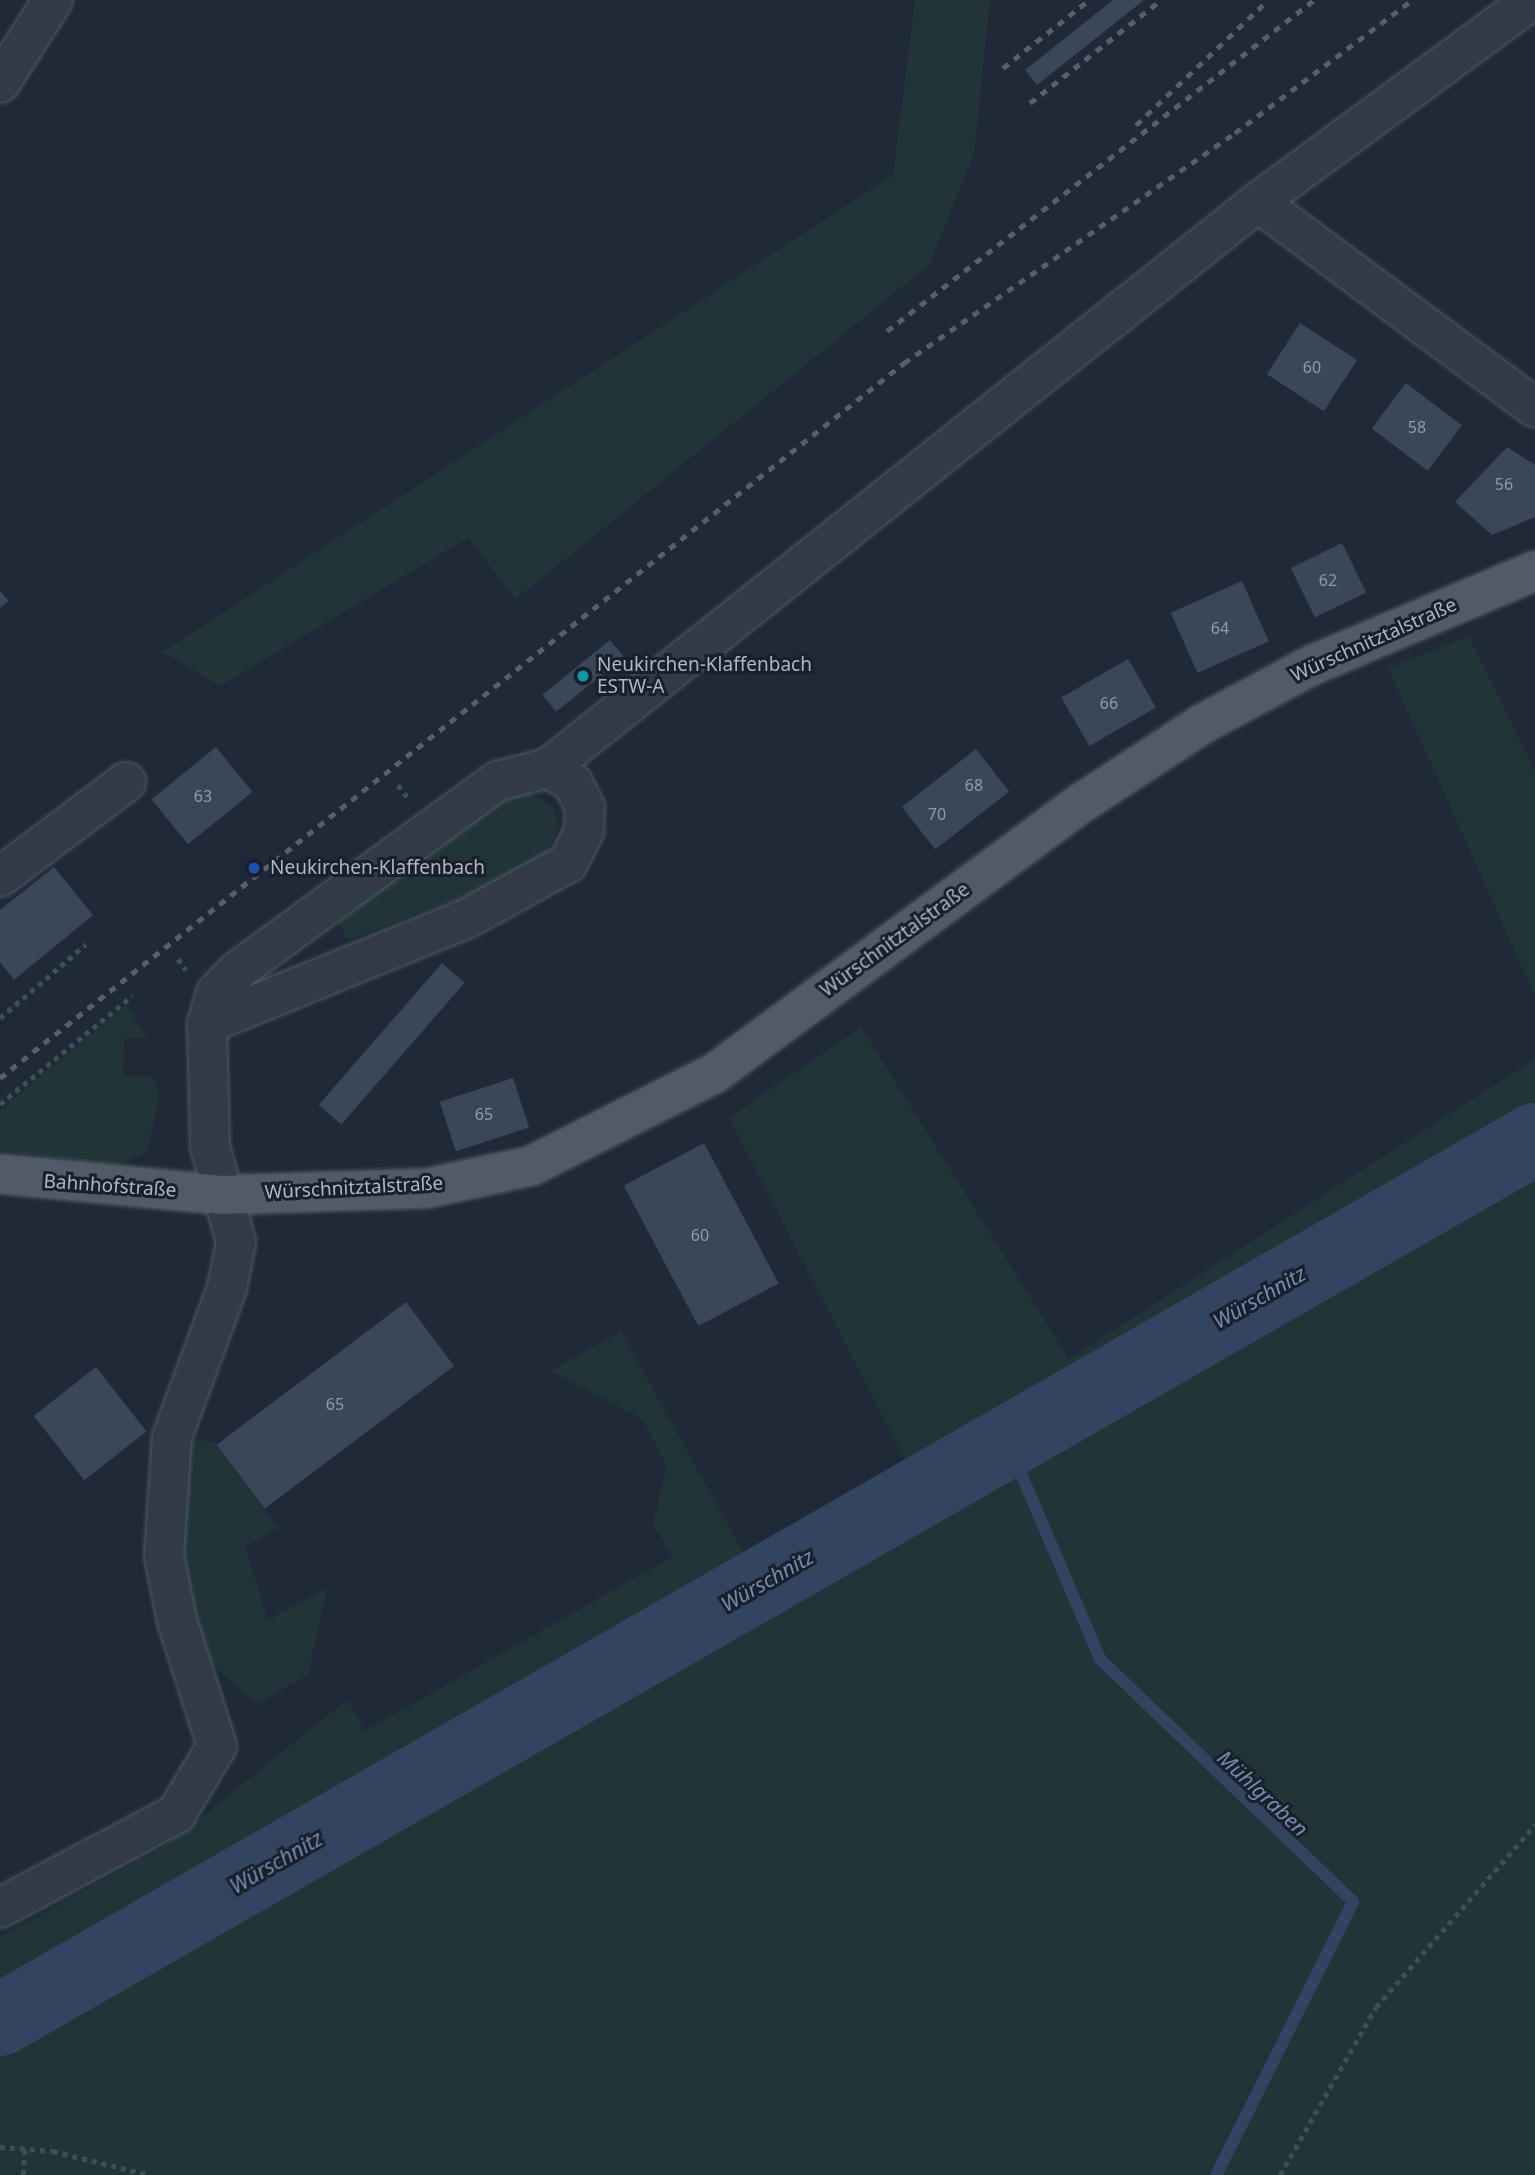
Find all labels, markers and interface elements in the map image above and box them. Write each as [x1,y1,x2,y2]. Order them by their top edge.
house number: 60 [1303,357,1321,377]
house number: 58 [1408,417,1426,437]
house number: 56 [1495,474,1513,494]
house number: 62 [1319,570,1337,590]
street label: Würschnitztalstraße [1288,593,1460,687]
house number: 64 [1211,618,1229,638]
place label: Neukirchen-Klaffenbach ESTW-A [597,654,812,698]
marker: Neukirchen-Klaffenbach ESTW-A [575,668,591,684]
house number: 66 [1100,693,1118,713]
house number: 68 [965,775,983,795]
house number: 63 [194,786,212,806]
house number: 70 [928,804,946,824]
place label: Neukirchen-Klaffenbach [270,857,485,879]
marker: Neukirchen-Klaffenbach [244,858,264,878]
street label: Würschnitztalstraße [816,878,974,1002]
house number: 65 [475,1104,493,1124]
street label: Bahnhofstraße [43,1170,177,1202]
street label: Würschnitztalstraße [264,1172,444,1204]
house number: 60 [691,1225,709,1245]
water label: Würschnitz [1208,1260,1310,1334]
house number: 65 [326,1394,344,1414]
water label: Würschnitz [716,1543,818,1617]
water label: Mühlgraben [1213,1745,1313,1841]
water label: Würschnitz [225,1825,327,1899]

